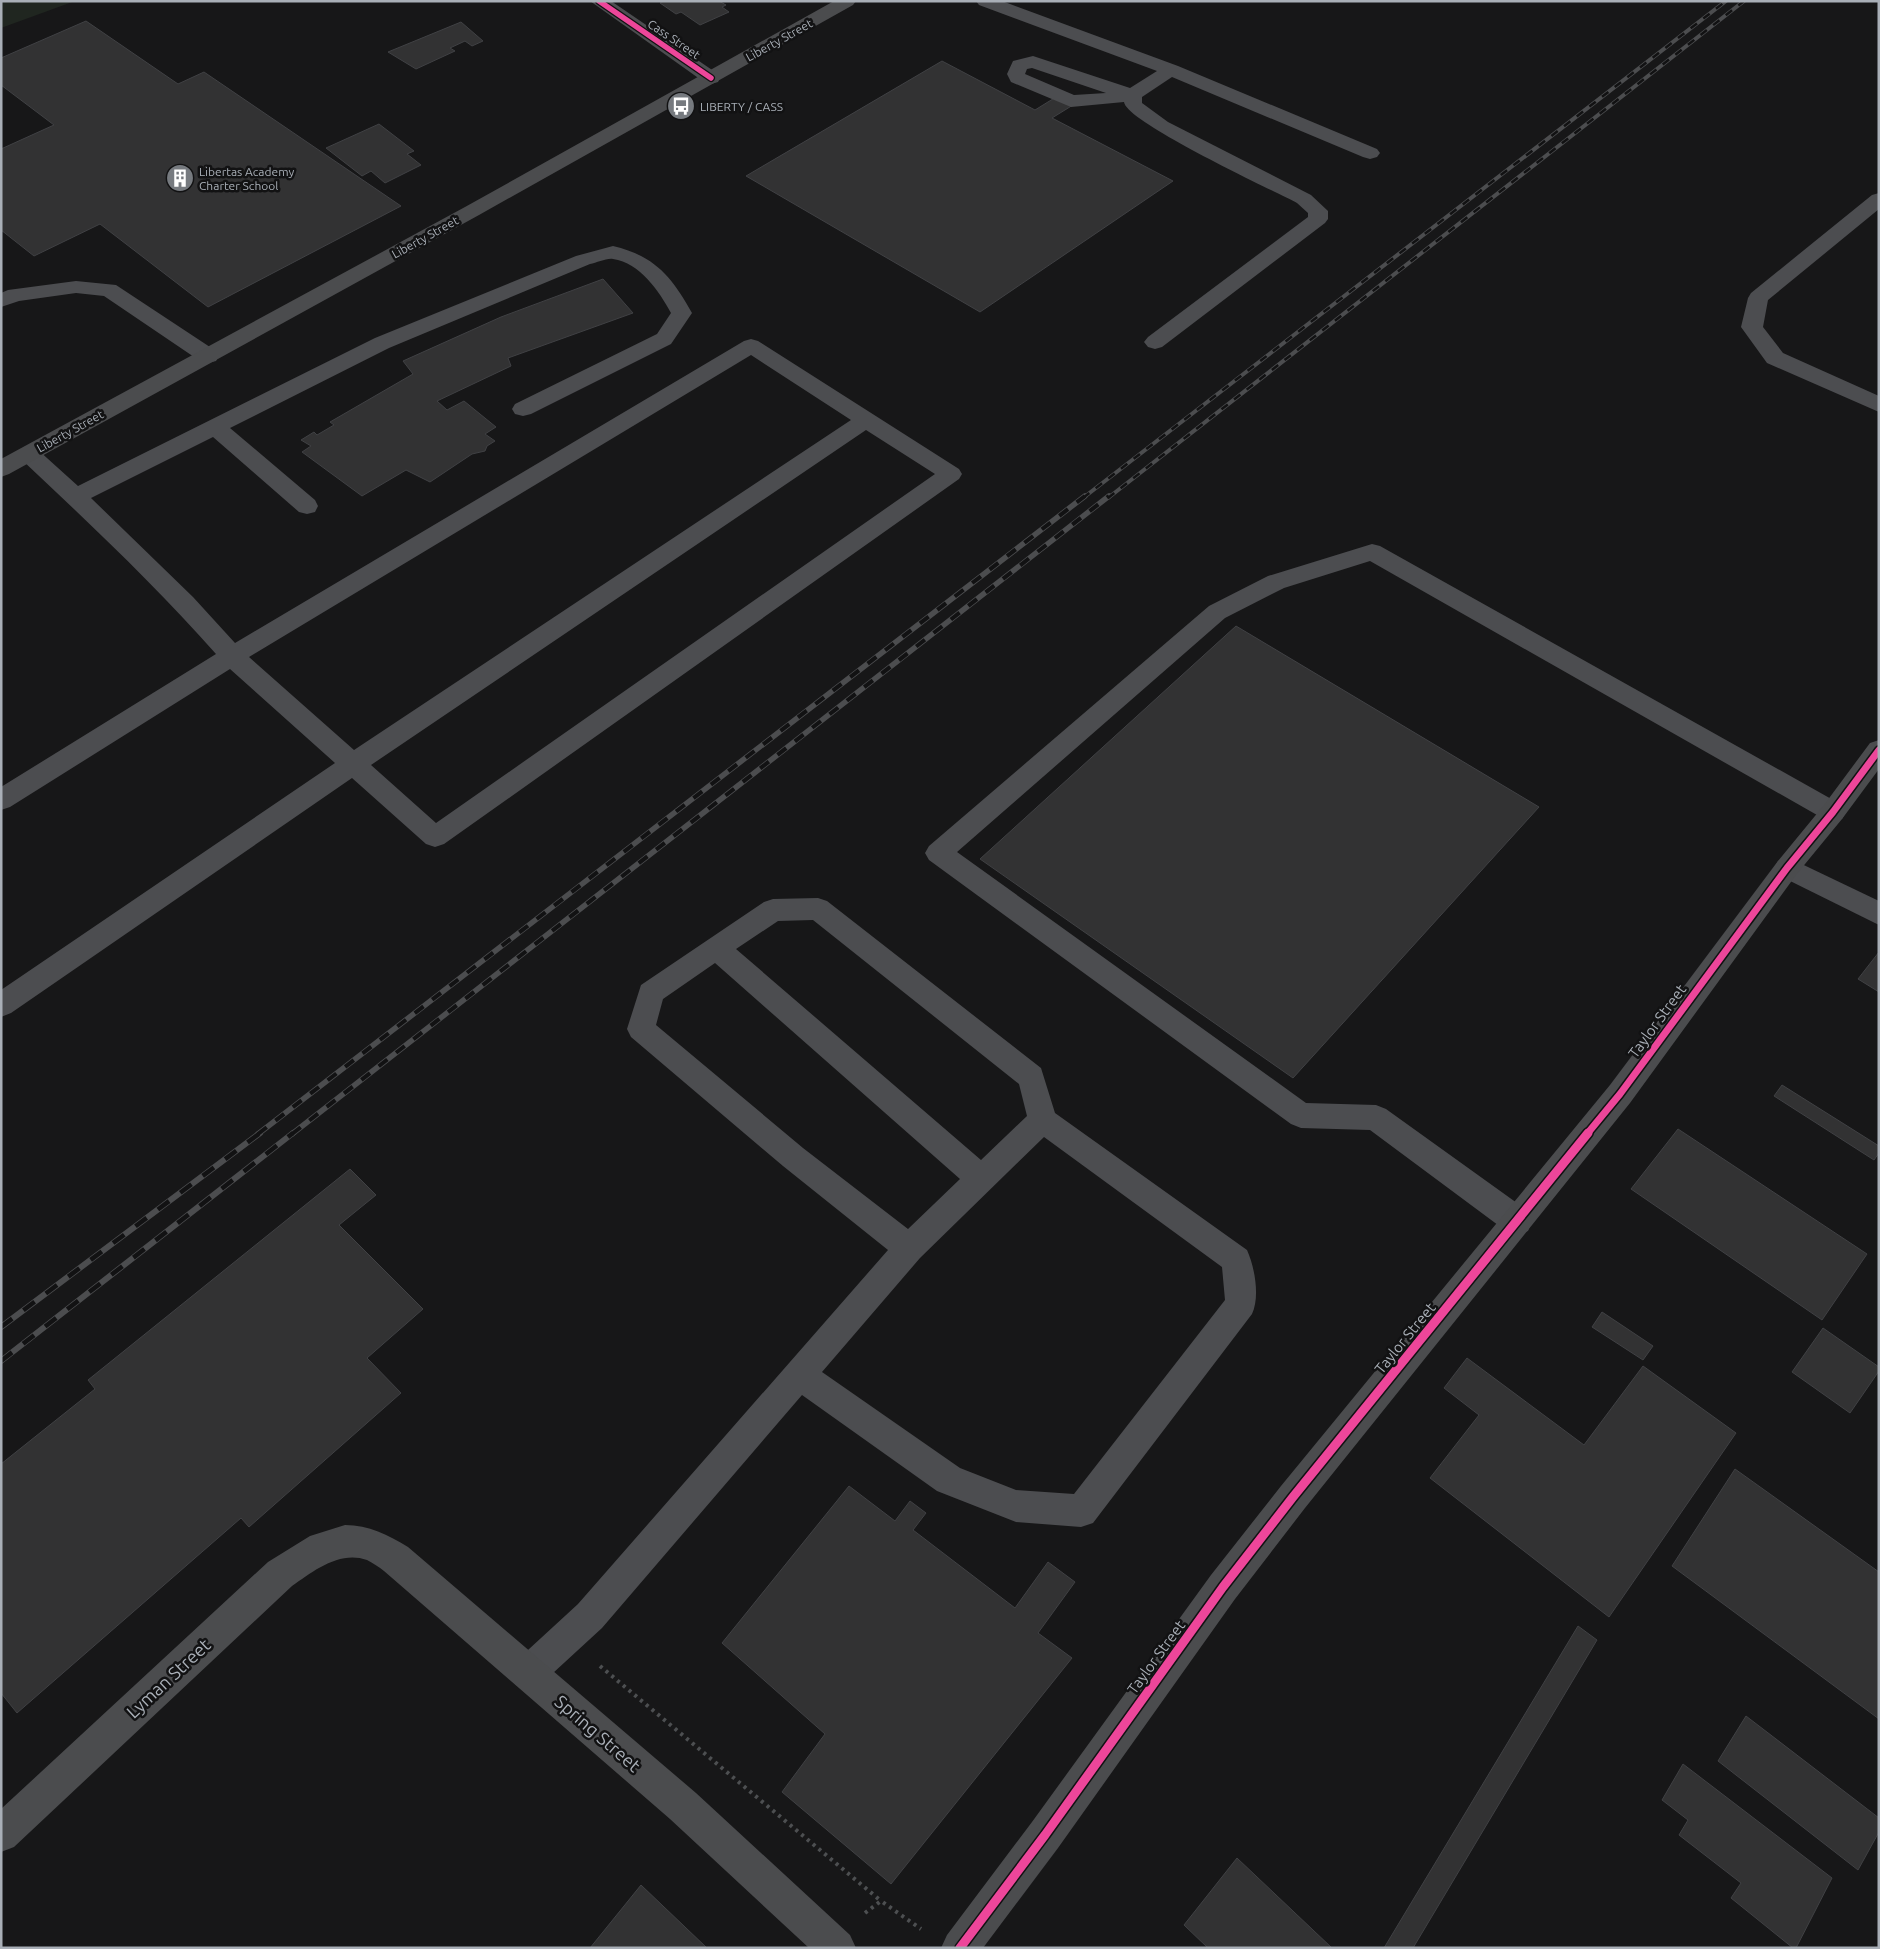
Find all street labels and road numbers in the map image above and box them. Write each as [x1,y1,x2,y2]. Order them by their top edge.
street label: Liberty Street [743,16,815,64]
street label: Cass Street [645,17,703,61]
street label: Liberty Street [389,213,461,261]
street label: Liberty Street [34,407,106,455]
street label: Taylor Street [1625,981,1689,1061]
street label: Taylor Street [1371,1299,1439,1377]
street label: Taylor Street [1124,1617,1188,1697]
street label: Lyman Street [122,1634,214,1722]
street label: Spring Street [551,1691,645,1775]

